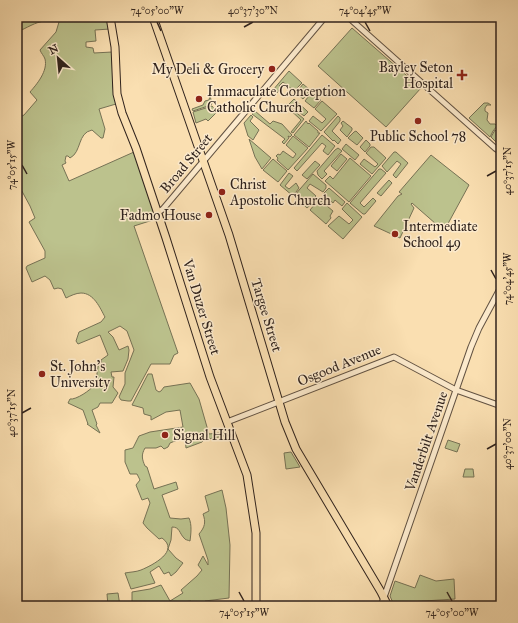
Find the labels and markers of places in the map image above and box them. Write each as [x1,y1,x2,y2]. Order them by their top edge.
place label: Bayley Seton Hospital [379,59,453,92]
place label: My Deli & Grocery [152,61,264,78]
marker: My Deli & Grocery [267,64,277,74]
marker: Bayley Seton Hospital [456,69,468,81]
place label: Immaculate Conception Catholic Church [207,83,346,116]
marker: Immaculate Conception Catholic Church [194,94,204,104]
marker: Public School 78 [413,116,423,126]
place label: Public School 78 [370,128,466,145]
place label: Christ Apostolic Church [229,176,331,209]
marker: Christ Apostolic Church [217,187,227,197]
place label: Fadmo House [120,207,201,224]
marker: Fadmo House [204,210,214,220]
place label: Intermediate School 49 [403,218,478,251]
marker: Intermediate School 49 [390,229,400,239]
place label: St. John's University [50,358,110,391]
marker: St. John's University [37,369,47,379]
place label: Signal Hill [173,427,235,444]
marker: Signal Hill [160,430,170,440]

